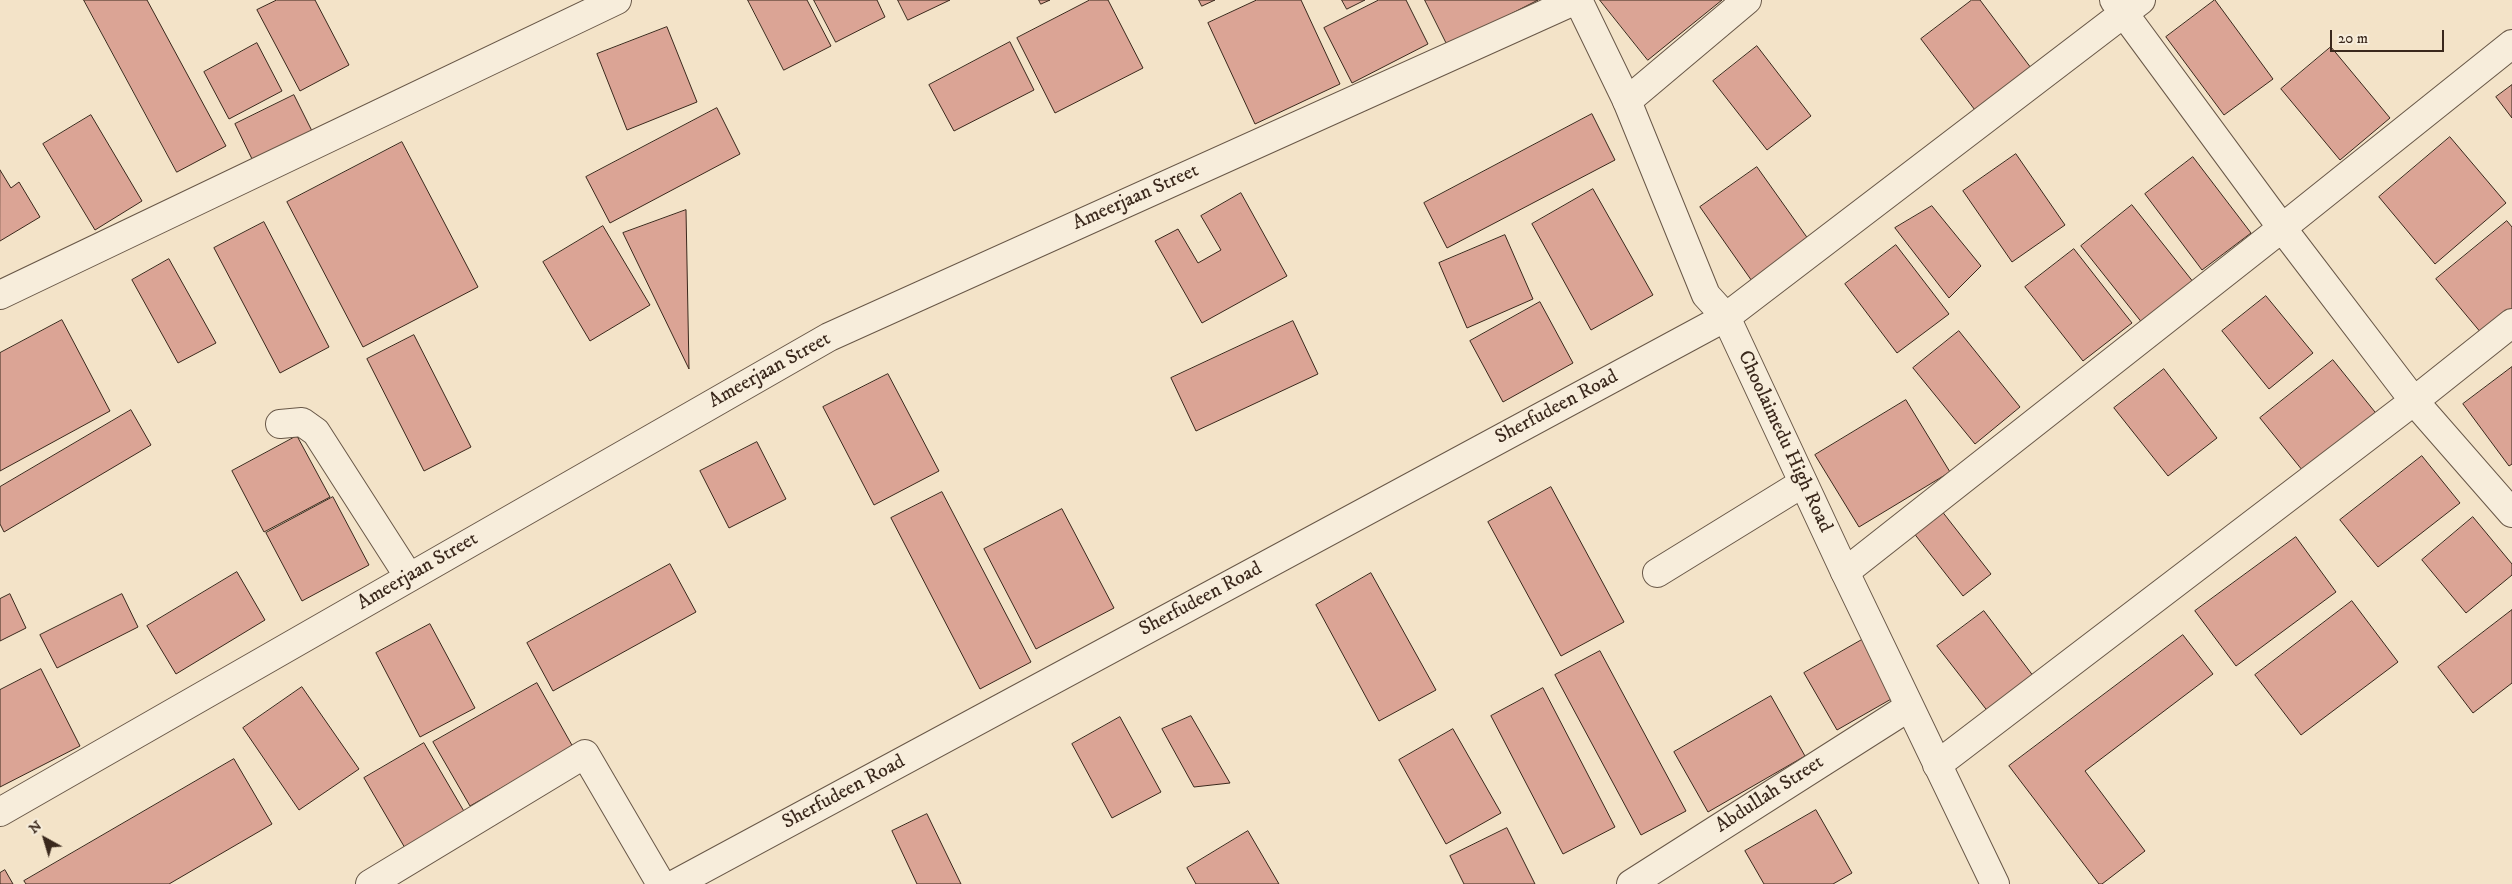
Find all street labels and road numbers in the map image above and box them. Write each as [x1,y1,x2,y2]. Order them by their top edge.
street label: Ameerjaan Street [1069,159,1203,237]
street label: Ameerjaan Street [705,328,835,414]
street label: Choolaimedu High Road [1731,347,1837,537]
street label: Sherfudeen Road [1492,366,1622,450]
street label: Ameerjaan Street [353,528,483,616]
street label: Sherfudeen Road [1136,558,1266,642]
street label: Sherfudeen Road [779,751,909,835]
street label: Abdullah Street [1711,751,1829,839]

